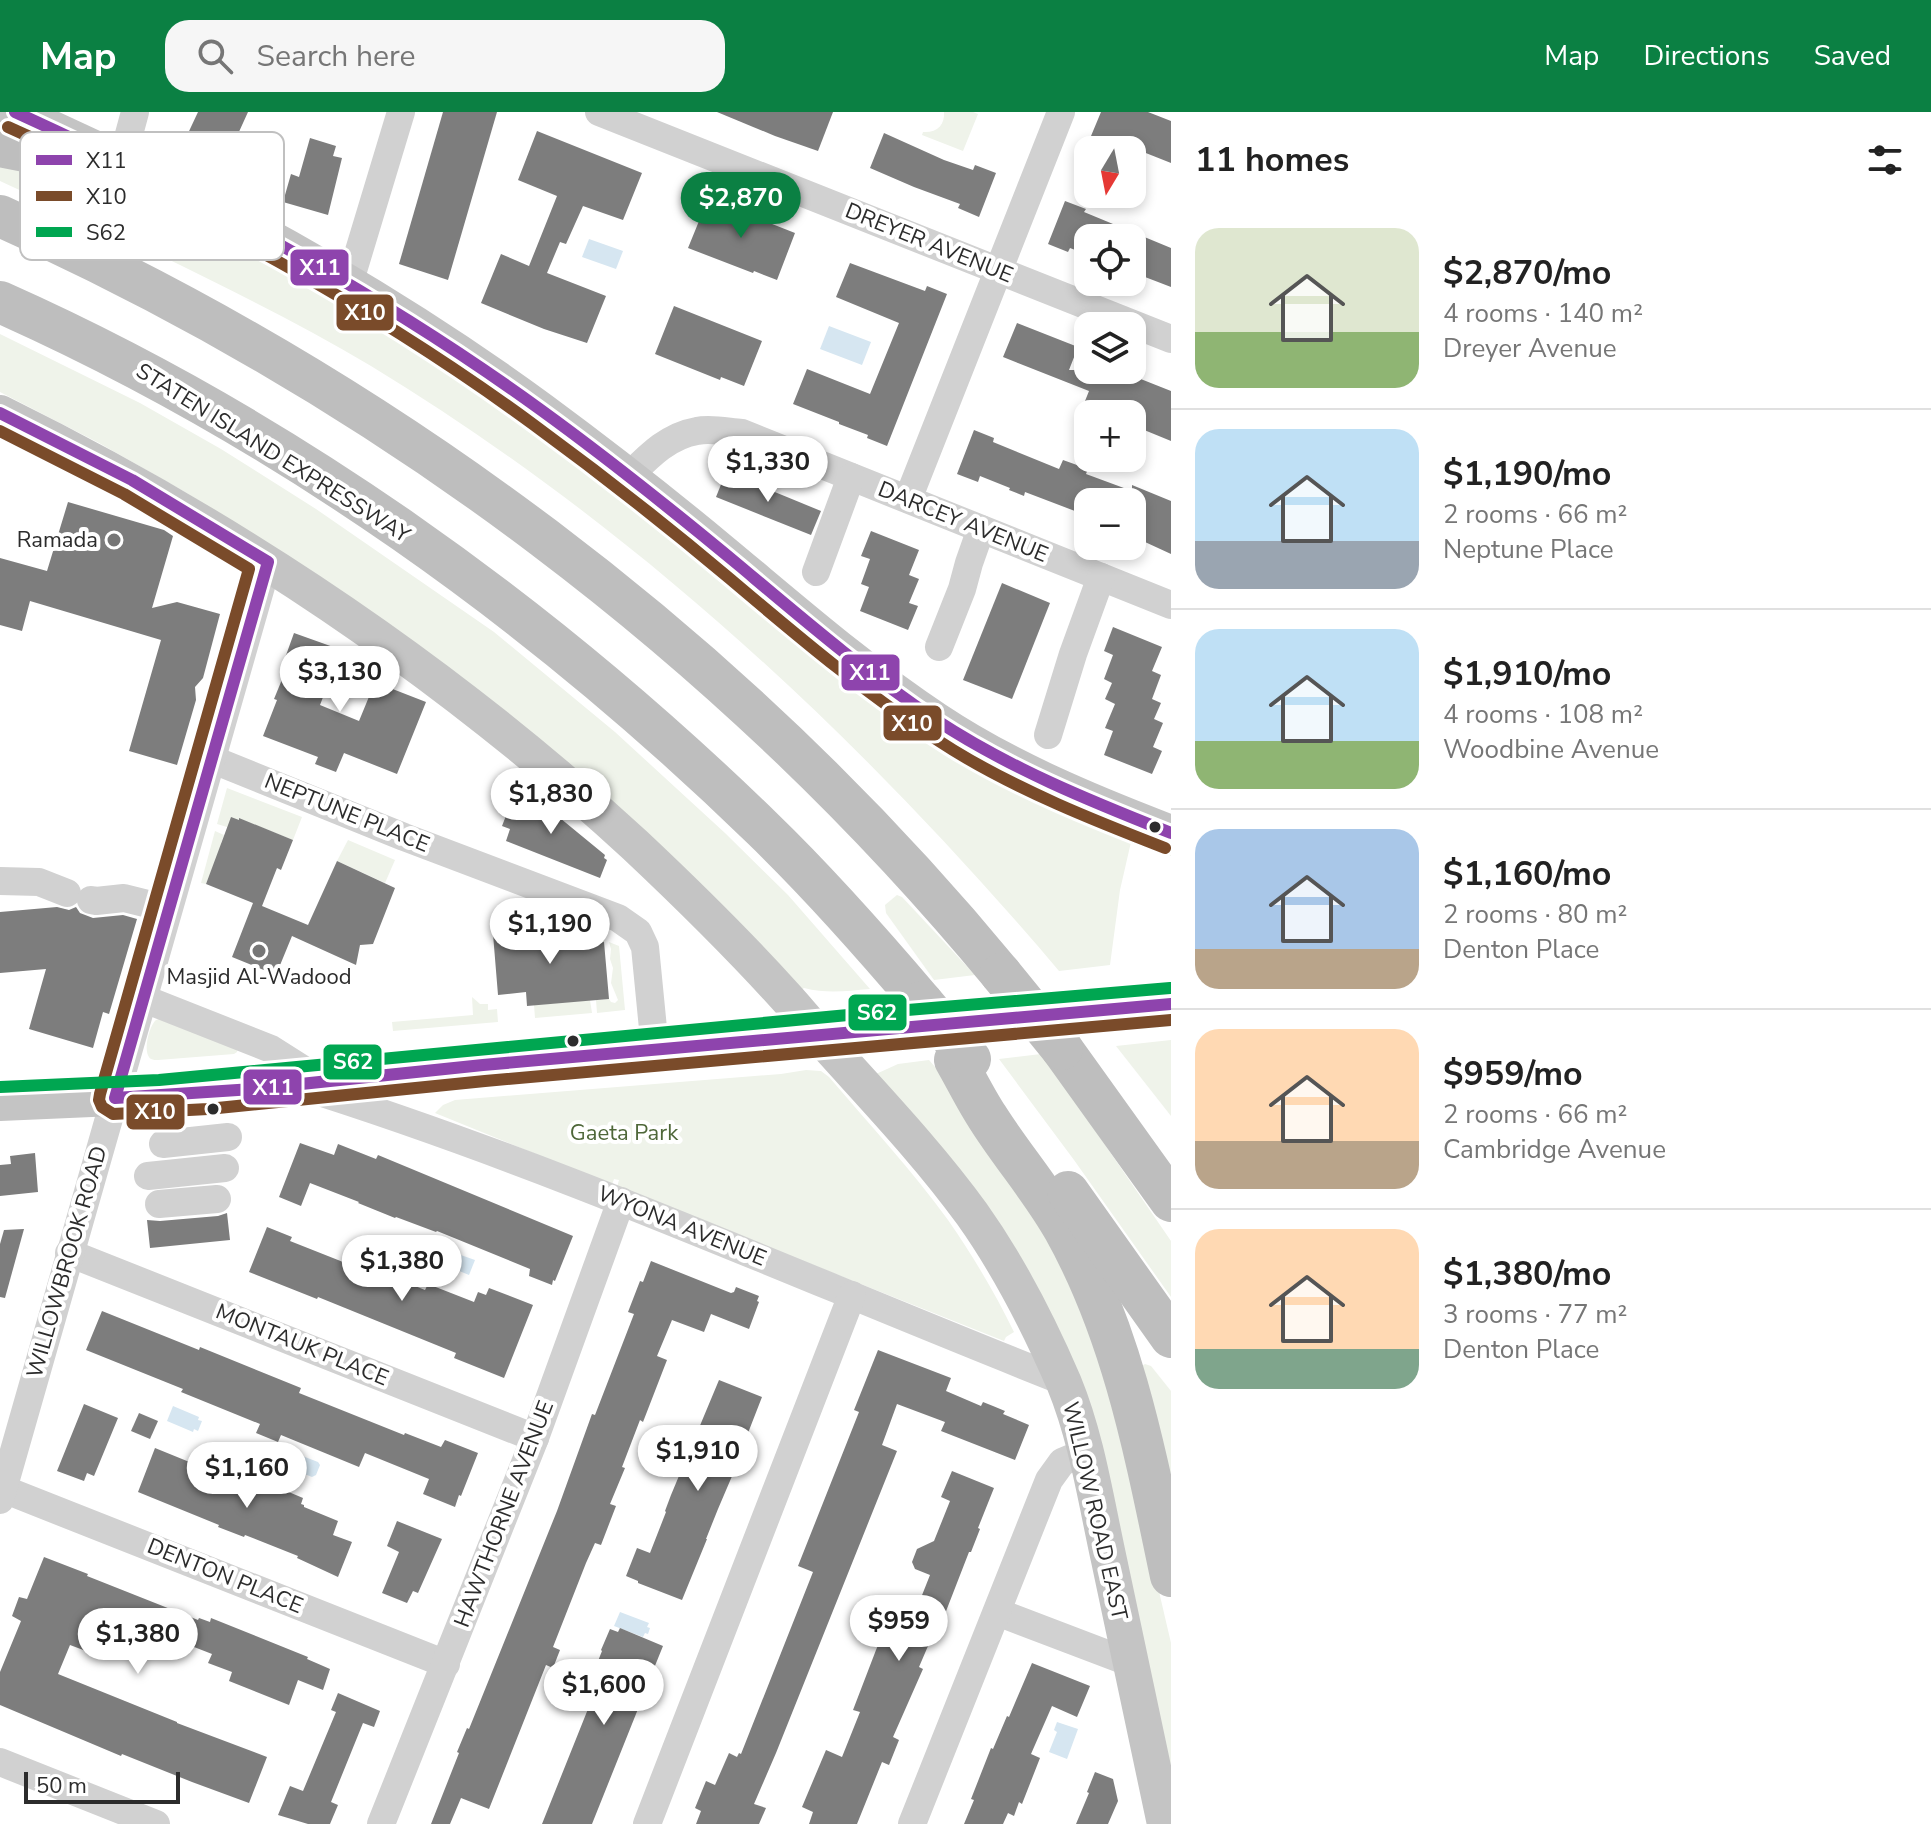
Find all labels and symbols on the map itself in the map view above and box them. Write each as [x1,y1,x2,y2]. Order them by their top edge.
legend [20,132,284,260]
north arrow [1074,136,1146,208]
text: X11 [86,146,127,176]
pin: $2,870 [676,172,806,240]
text: X10 [86,182,127,212]
street label: DREYER AVENUE [841,196,1017,290]
text: S62 [86,218,126,248]
line badge: X11 [289,248,350,287]
text: X11 [298,253,341,283]
line badge: X10 [335,293,395,332]
text: X10 [343,298,386,328]
street label: STATEN ISLAND EXPRESSWAY [130,356,416,550]
pin: $1,330 [703,436,833,504]
street label: DARCEY AVENUE [874,474,1052,570]
place label: Ramada [17,525,98,555]
marker: Ramada [105,531,123,549]
pin: $3,130 [275,646,405,714]
line badge: X11 [840,653,901,692]
text: X11 [848,658,891,688]
line badge: X10 [882,704,943,742]
text: X10 [890,709,933,739]
street label: NEPTUNE PLACE [260,766,434,860]
pin: $1,830 [486,768,616,836]
unlabelled marker [1147,819,1163,835]
pin: $1,190 [485,898,615,966]
marker: Masjid Al-Wadood [250,942,268,960]
place label: Masjid Al-Wadood [166,962,352,992]
line badge: S62 [847,993,908,1032]
text: S62 [857,998,897,1028]
unlabelled marker [565,1033,581,1049]
line badge: S62 [322,1043,383,1081]
text: S62 [333,1047,373,1077]
line badge: X11 [242,1068,303,1106]
text: X11 [251,1073,294,1103]
line badge: X10 [125,1093,186,1131]
text: X10 [133,1097,176,1127]
unlabelled marker [205,1101,221,1117]
park label: Gaeta Park [570,1118,679,1148]
street label: WILLOWBROOK ROAD [20,1143,114,1381]
street label: WYONA AVENUE [593,1179,771,1273]
pin: $1,380 [337,1235,467,1303]
street label: MONTAUK PLACE [211,1297,393,1393]
street label: HAWTHORNE AVENUE [447,1396,561,1632]
street label: WILLOW ROAD EAST [1055,1399,1135,1624]
pin: $1,910 [633,1425,763,1493]
pin: $1,160 [182,1442,312,1510]
street label: DENTON PLACE [143,1531,307,1621]
pin: $959 [852,1595,946,1663]
pin: $1,380 [73,1608,203,1676]
pin: $1,600 [539,1659,669,1727]
scale bar [24,1768,180,1804]

